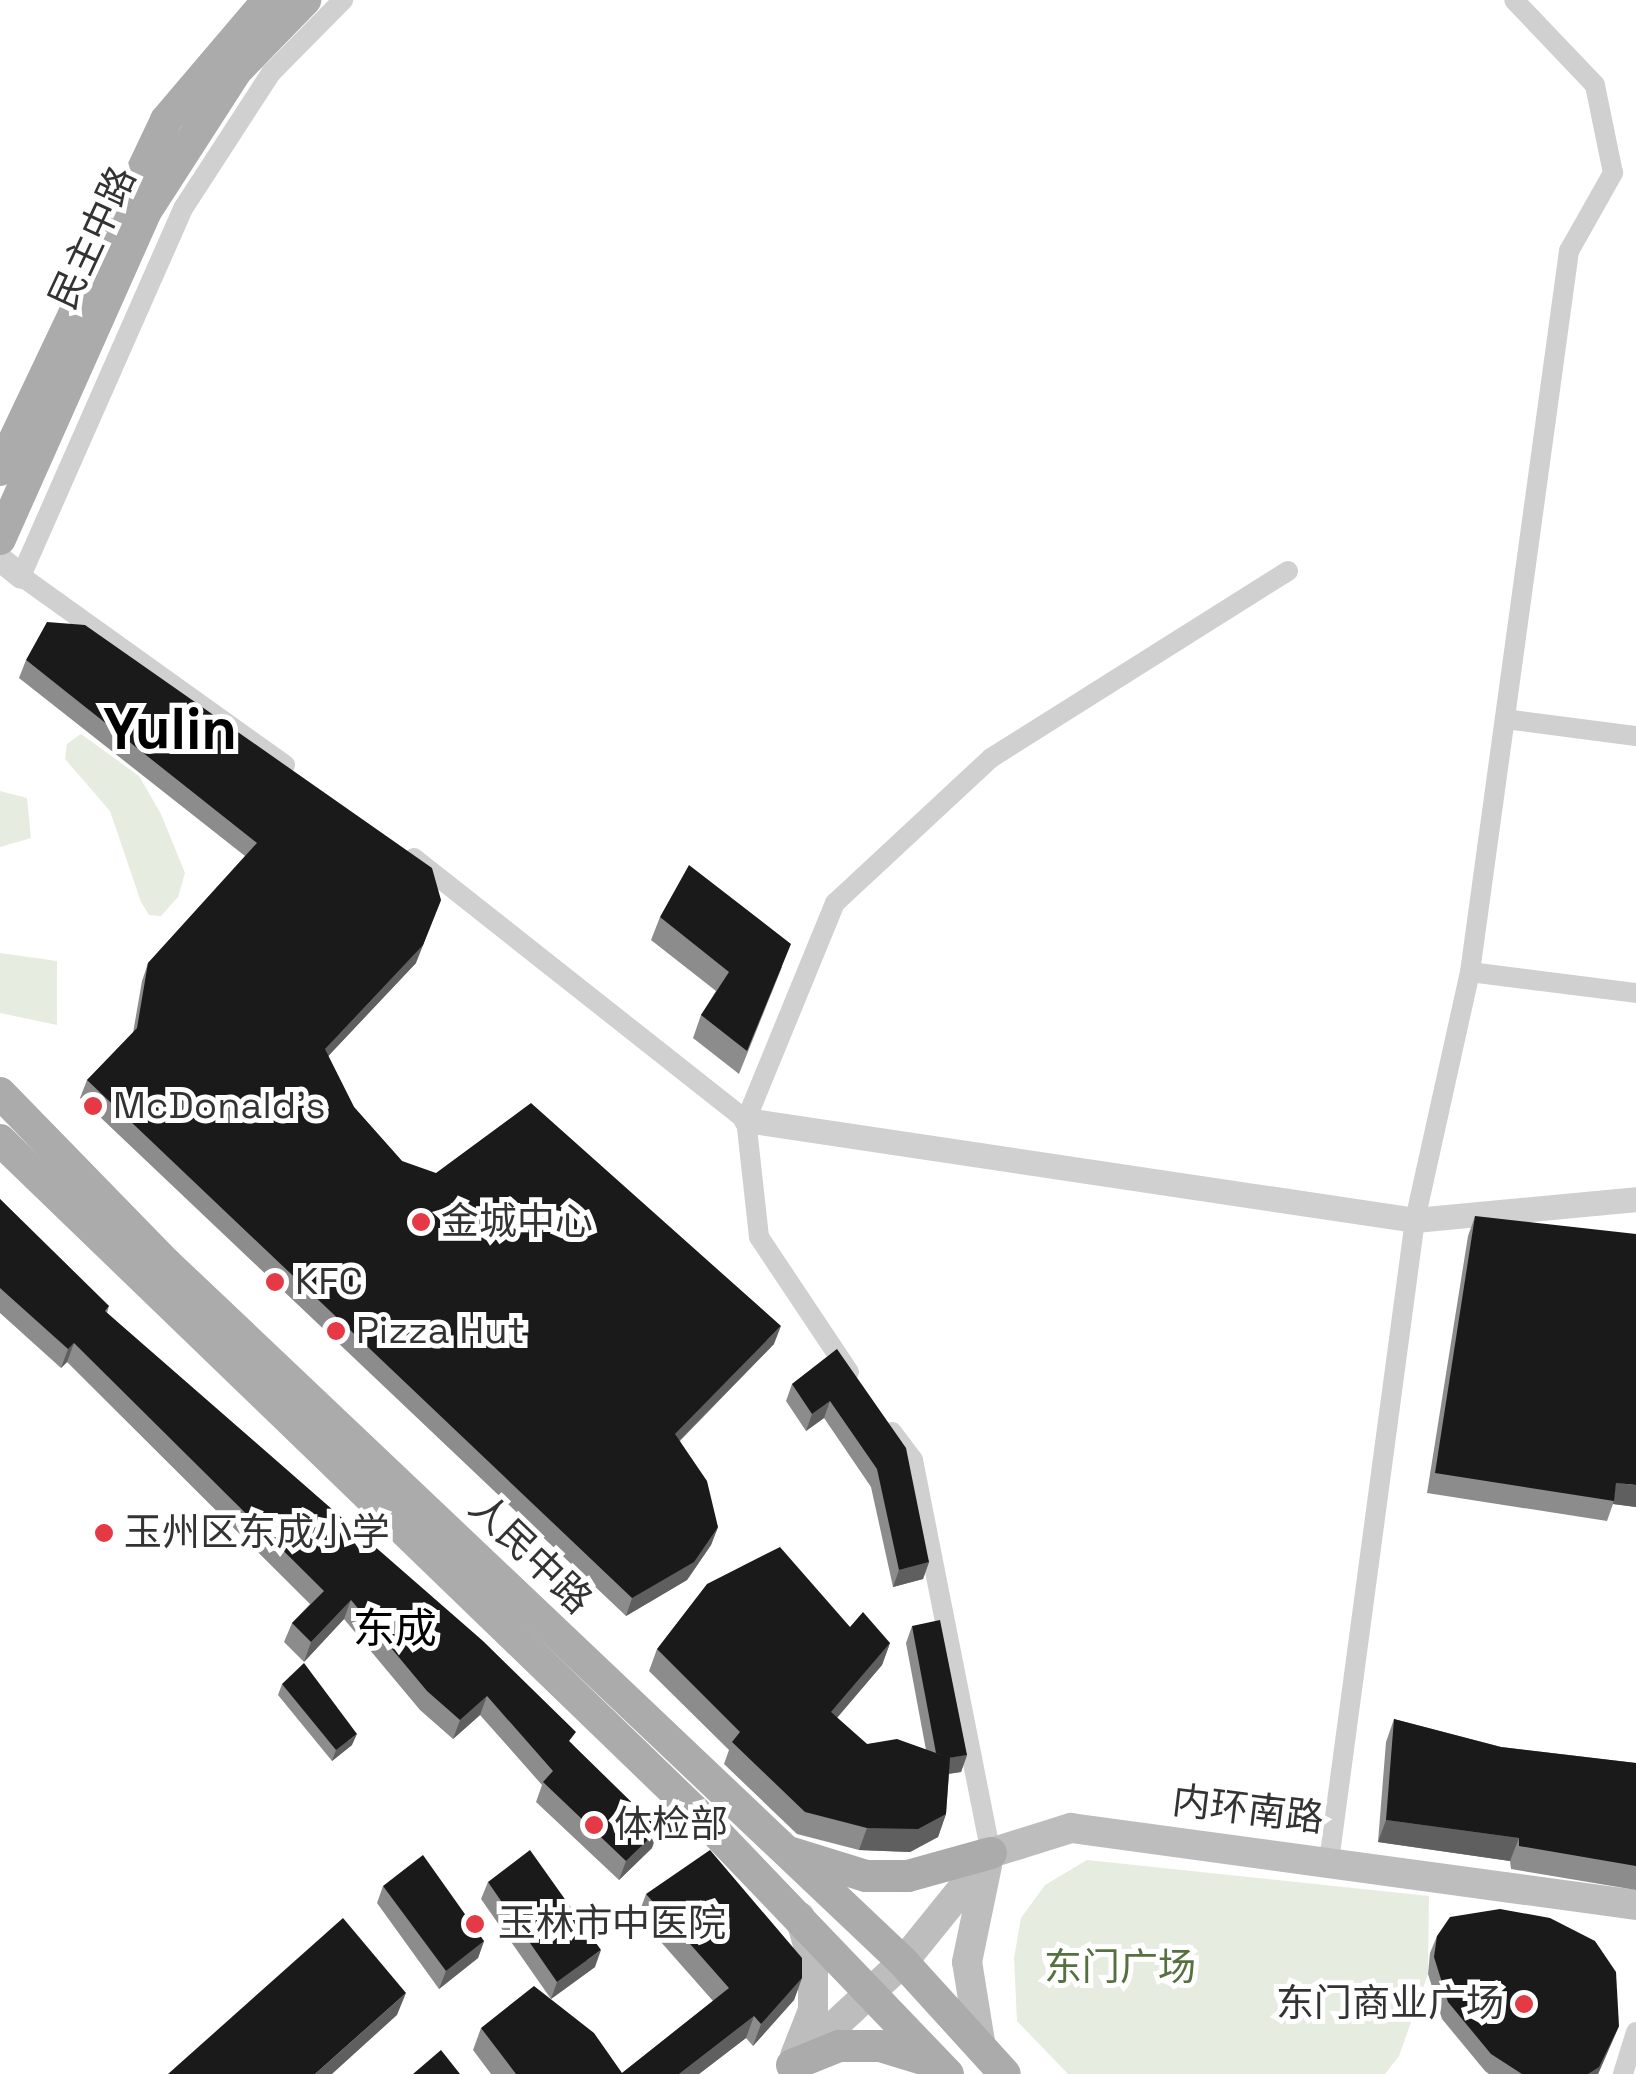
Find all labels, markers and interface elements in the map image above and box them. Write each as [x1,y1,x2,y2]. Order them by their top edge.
street label: 民主中路 [40,159,146,317]
district label: Yulin [103,694,237,764]
place label: McDonald's [113,1083,326,1129]
marker: McDonald's [82,1095,104,1117]
place label: 金城中心 [441,1199,593,1245]
marker: 金城中心 [410,1211,432,1233]
place label: KFC [295,1259,363,1305]
marker: KFC [264,1271,286,1293]
place label: Pizza Hut [356,1308,525,1354]
marker: Pizza Hut [325,1320,347,1342]
street label: 人民中路 [459,1485,601,1623]
place label: 玉州区东成小学 [124,1510,390,1556]
marker: 玉州区东成小学 [93,1522,115,1544]
district label: 东成 [353,1604,437,1654]
street label: 内环南路 [1170,1778,1326,1842]
place label: 体检部 [614,1802,728,1848]
marker: 体检部 [583,1814,605,1836]
place label: 玉林市中医院 [498,1901,726,1947]
marker: 玉林市中医院 [462,1911,488,1937]
park label: 东门广场 [1044,1945,1196,1991]
place label: 东门商业广场 [1276,1981,1504,2027]
marker: 东门商业广场 [1513,1993,1535,2015]

